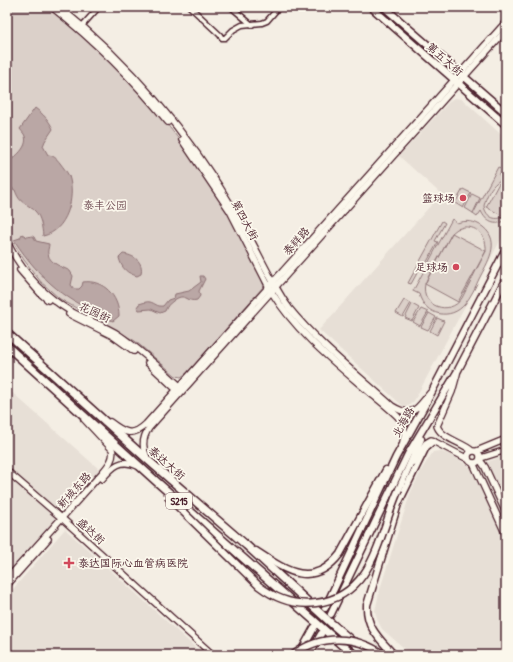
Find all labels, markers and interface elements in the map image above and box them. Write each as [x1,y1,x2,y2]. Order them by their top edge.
street label: 第五大街 [424,39,467,79]
place label: 篮球场 [422,191,455,205]
marker: 篮球场 [458,193,468,203]
street label: 第四大街 [228,197,262,244]
park label: 泰丰公园 [83,198,127,212]
street label: 泰祥路 [280,224,312,258]
place label: 足球场 [415,260,448,274]
marker: 足球场 [451,262,461,272]
street label: 花园街 [77,299,114,326]
street label: 北海路 [389,404,417,440]
street label: 泰达大街 [146,443,189,483]
street label: 新城东路 [54,469,94,511]
road number: S215 [166,493,192,509]
street label: 盛达街 [74,515,109,548]
place label: 泰达国际心血管病医院 [78,556,188,570]
marker: 泰达国际心血管病医院 [63,557,75,569]

